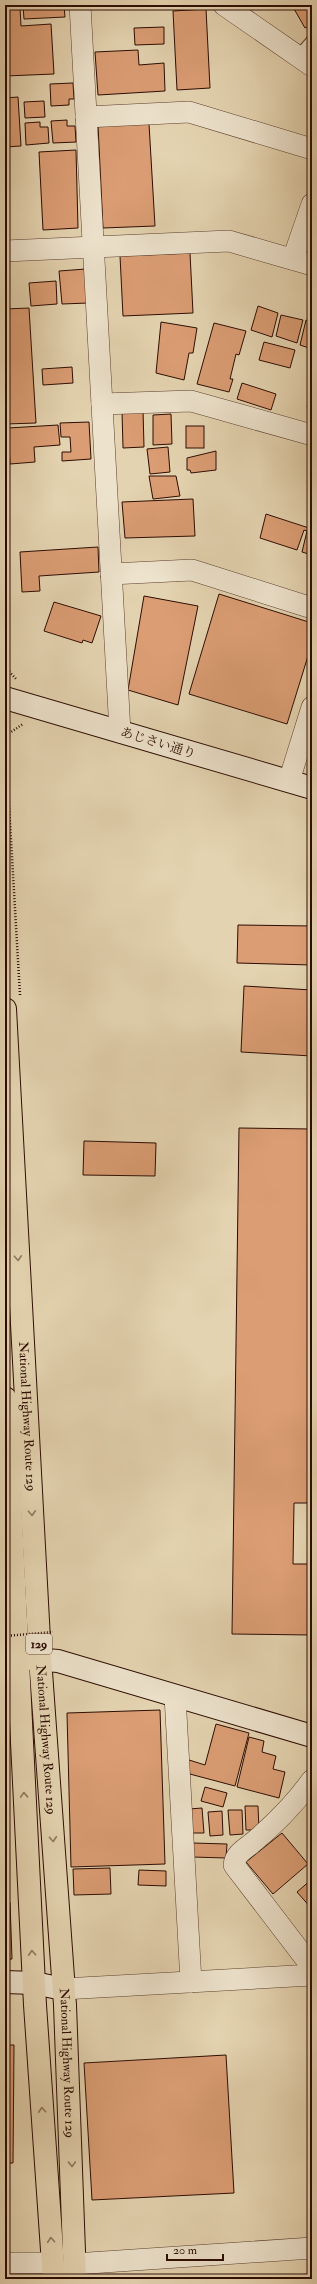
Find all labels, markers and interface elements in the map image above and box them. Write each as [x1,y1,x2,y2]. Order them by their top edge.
street label: あじさい通り [118,724,198,762]
one-way arrow [14,1255,22,1261]
street label: National Highway Route 129 [15,1341,39,1492]
one-way arrow [27,1510,36,1516]
road number: 129 [26,1634,52,1654]
street label: National Highway Route 129 [33,1664,59,1815]
one-way arrow [20,1792,28,1798]
one-way arrow [48,1836,57,1842]
one-way arrow [28,1950,37,1956]
street label: National Highway Route 129 [56,1988,78,2138]
one-way arrow [38,2107,47,2113]
one-way arrow [68,2161,76,2167]
scale bar [167,2236,223,2262]
one-way arrow [47,2237,56,2243]
text: 20 m [173,2243,198,2258]

